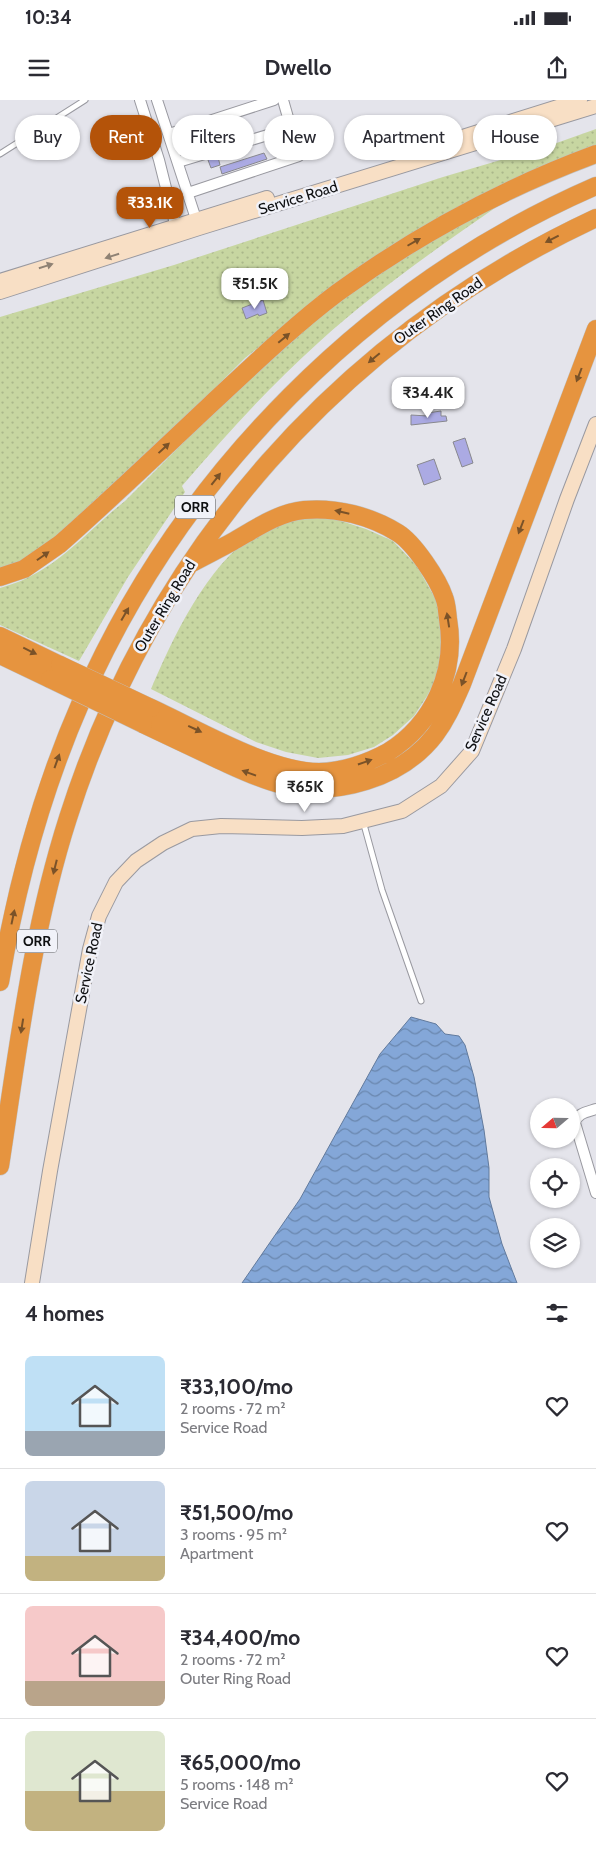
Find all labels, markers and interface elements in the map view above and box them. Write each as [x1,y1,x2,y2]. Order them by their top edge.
text: 10:34 [25,6,72,29]
icon: menu [25,54,53,82]
text: Dwello [264,54,332,81]
icon: share [543,54,571,82]
chip: Buy [15,115,80,160]
chip: Rent [90,115,162,160]
chip: Filters [172,115,254,160]
chip: New [264,115,334,160]
chip: Apartment [344,115,463,160]
chip: House [473,115,557,160]
street label: Service Road [256,177,340,219]
pin: ₹33.1K [109,186,191,229]
text: ₹33.1K [127,193,173,212]
one-way arrow [545,235,559,243]
one-way arrow [408,237,421,246]
one-way arrow [105,253,120,260]
one-way arrow [39,261,54,269]
pin: ₹51.5K [214,268,296,310]
text: ₹51.5K [232,274,278,293]
street label: Outer Ring Road [390,274,486,348]
one-way arrow [277,332,290,343]
one-way arrow [367,353,380,364]
one-way arrow [575,368,583,383]
pin: ₹34.4K [387,376,469,419]
text: ₹34.4K [403,383,453,402]
one-way arrow [158,442,170,454]
one-way arrow [211,472,221,486]
road number: ORR [175,496,215,518]
one-way arrow [335,508,350,516]
one-way arrow [517,520,525,535]
one-way arrow [37,551,50,561]
street label: Outer Ring Road [130,557,200,655]
one-way arrow [121,607,130,621]
one-way arrow [444,611,452,627]
one-way arrow [23,647,37,655]
one-way arrow [460,672,468,687]
street label: Service Road [461,672,511,754]
one-way arrow [188,725,202,733]
one-way arrow [54,754,61,769]
one-way arrow [358,758,373,766]
one-way arrow [242,769,257,776]
pin: ₹65K [275,770,335,813]
text: ₹65K [287,777,323,796]
one-way arrow [50,859,58,874]
one-way arrow [9,910,17,925]
street label: Service Road [72,921,106,1005]
road number: ORR [17,929,57,952]
one-way arrow [17,1018,25,1034]
north arrow [530,1098,580,1148]
map controls [530,1098,580,1268]
button: locate [530,1158,580,1208]
button: layers [530,1218,580,1268]
icon: filters [543,1299,571,1327]
text: 4 homes [25,1301,104,1326]
text: ₹33,100/mo [180,1374,293,1399]
icon: home [65,1376,125,1436]
icon: heart [543,1392,571,1420]
text: 2 rooms · 72 m² [180,1399,285,1418]
text: Service Road [180,1418,268,1437]
text: ₹51,500/mo [180,1500,293,1525]
icon: home [65,1501,125,1561]
icon: heart [543,1517,571,1545]
text: 3 rooms · 95 m² [180,1525,287,1544]
text: Apartment [180,1544,253,1563]
text: ₹34,400/mo [180,1625,300,1650]
icon: home [65,1626,125,1686]
icon: heart [543,1642,571,1670]
text: 2 rooms · 72 m² [180,1650,285,1669]
text: Outer Ring Road [180,1669,291,1688]
text: ₹65,000/mo [180,1750,301,1775]
icon: home [65,1751,125,1811]
icon: heart [543,1767,571,1795]
text: 5 rooms · 148 m² [180,1775,293,1794]
text: Service Road [180,1794,268,1813]

